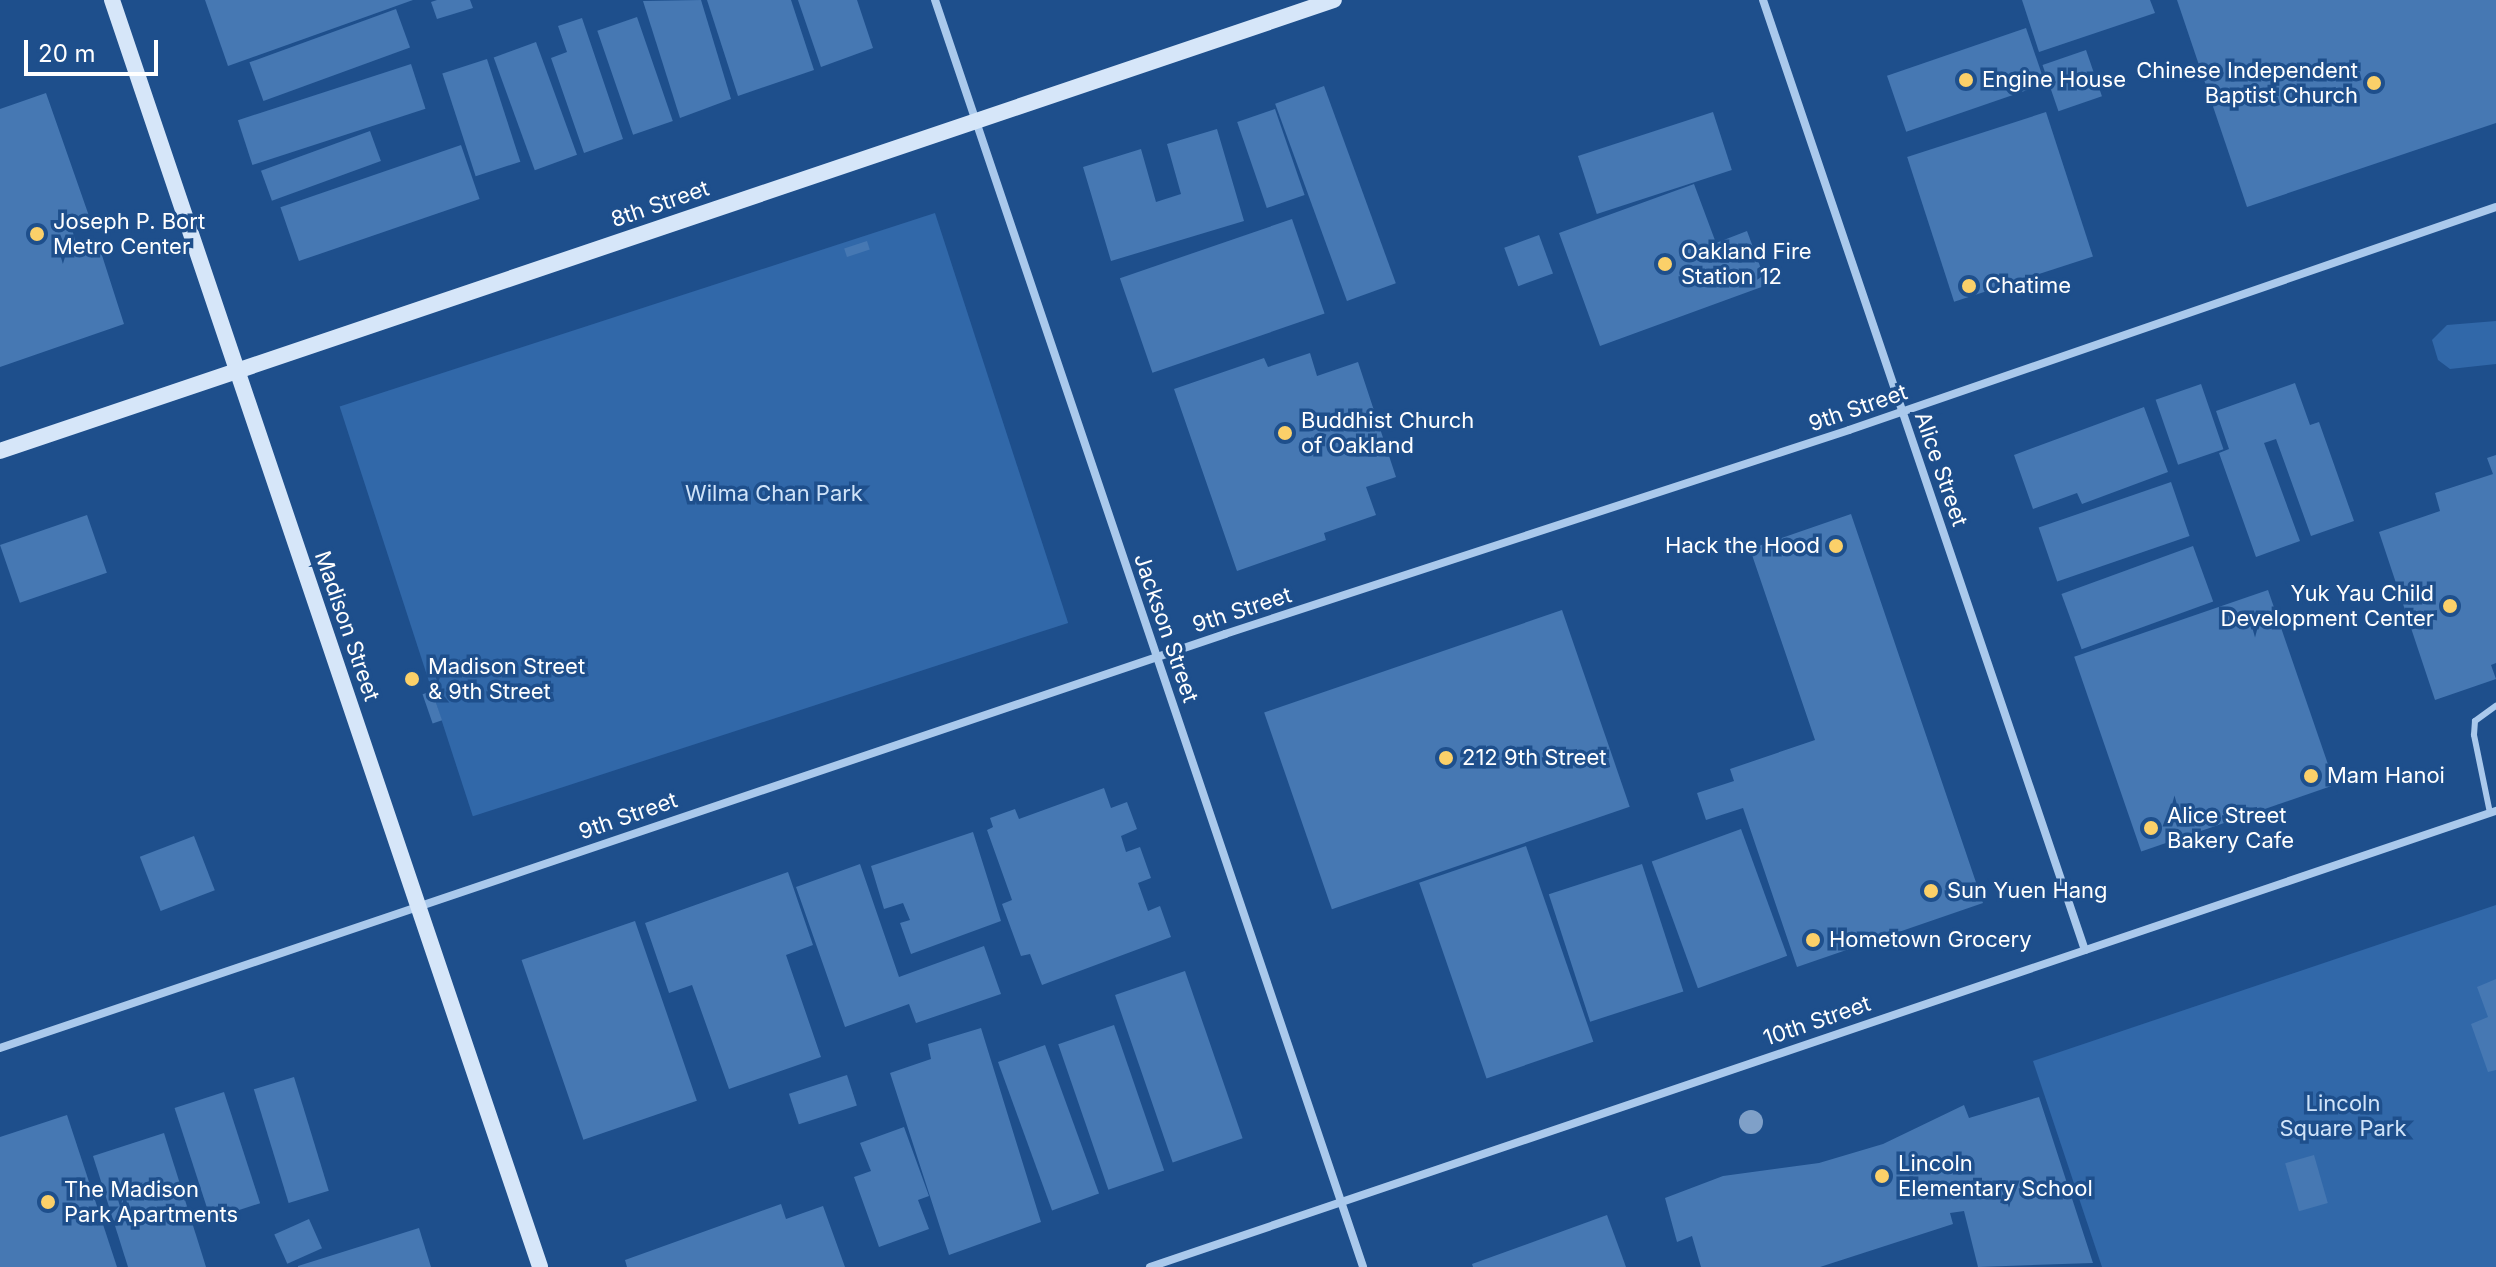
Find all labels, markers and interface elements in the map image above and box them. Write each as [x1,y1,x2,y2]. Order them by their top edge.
scale bar [28,24,162,74]
text: 20 m [38,39,96,68]
place label: Chinese Independent Baptist Church [2136,57,2358,108]
place label: Engine House [1982,67,2126,93]
marker: Engine House [1957,71,1975,89]
marker: Chinese Independent Baptist Church [2365,74,2383,92]
street label: 8th Street [607,175,713,233]
place label: Joseph P. Bort Metro Center [53,208,205,260]
marker: Joseph P. Bort Metro Center [28,225,46,243]
place label: Oakland Fire Station 12 [1681,238,1812,290]
marker: Oakland Fire Station 12 [1656,255,1674,273]
place label: Chatime [1985,273,2071,299]
marker: Chatime [1960,277,1978,295]
street label: 9th Street [1805,379,1911,437]
place label: Buddhist Church of Oakland [1301,407,1474,458]
street label: Alice Street [1909,408,1973,530]
marker: Buddhist Church of Oakland [1276,424,1294,442]
park label: Wilma Chan Park [685,481,863,507]
place label: Hack the Hood [1665,533,1820,559]
marker: Hack the Hood [1827,537,1845,555]
street label: Madison Street [309,547,385,705]
street label: Jackson Street [1128,550,1204,706]
place label: Yuk Yau Child Development Center [2221,580,2434,632]
street label: 9th Street [1189,582,1295,638]
marker: Yuk Yau Child Development Center [2441,597,2459,615]
place label: Madison Street & 9th Street [428,653,585,704]
marker: Madison Street & 9th Street [403,670,421,688]
place label: 212 9th Street [1462,745,1606,771]
marker: 212 9th Street [1437,749,1455,767]
place label: Mam Hanoi [2327,763,2445,789]
marker: Mam Hanoi [2302,767,2320,785]
street label: 9th Street [575,787,681,845]
place label: Alice Street Bakery Cafe [2167,802,2294,854]
marker: Alice Street Bakery Cafe [2142,819,2160,837]
place label: Sun Yuen Hang [1947,878,2108,904]
marker: Sun Yuen Hang [1922,882,1940,900]
place label: Hometown Grocery [1829,927,2032,953]
marker: Hometown Grocery [1804,931,1822,949]
street label: 10th Street [1760,990,1874,1052]
park label: Lincoln Square Park [2280,1090,2406,1142]
place label: Lincoln Elementary School [1898,1150,2093,1202]
marker: Lincoln Elementary School [1873,1167,1891,1185]
place label: The Madison Park Apartments [64,1176,238,1228]
marker: The Madison Park Apartments [39,1193,57,1211]

